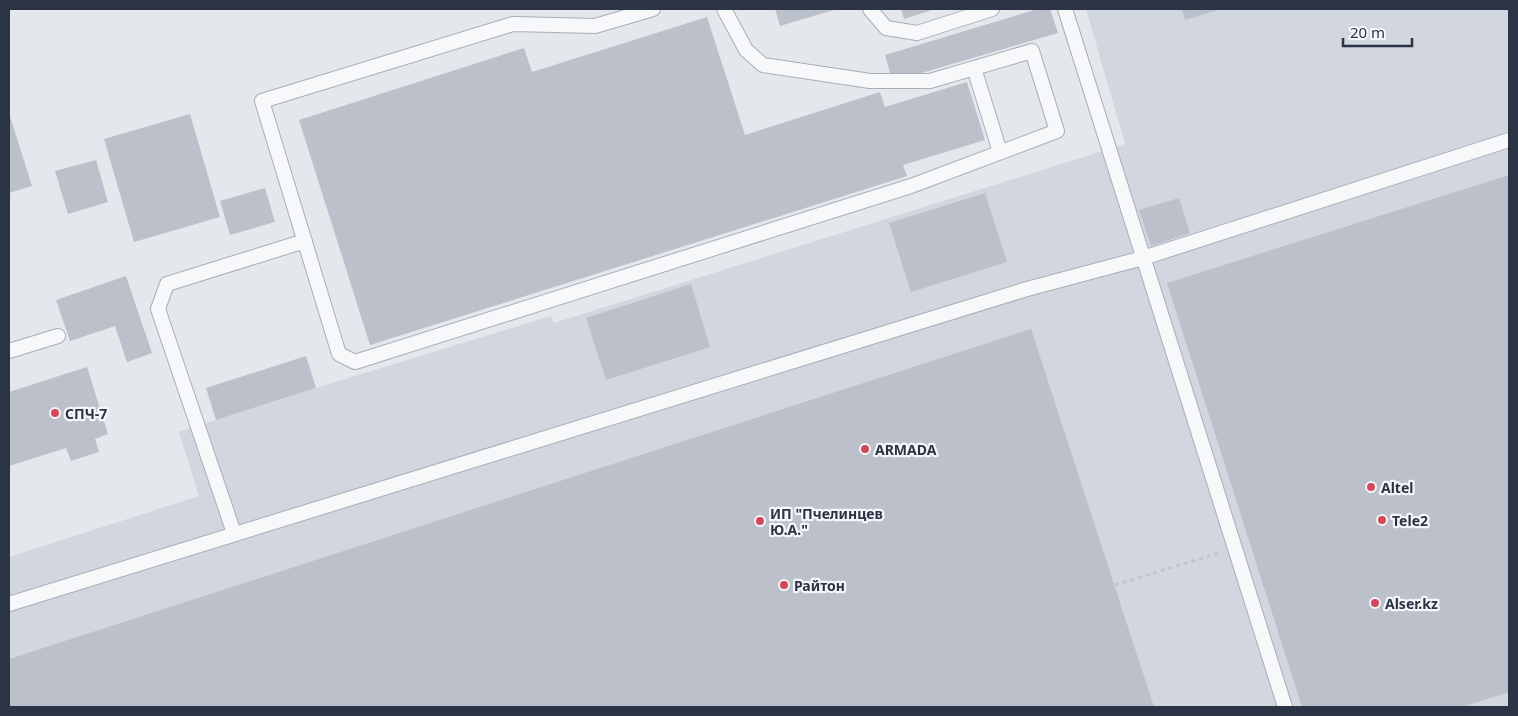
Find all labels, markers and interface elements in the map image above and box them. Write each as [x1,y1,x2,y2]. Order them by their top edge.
scale bar [1343,15,1412,47]
text: 20 m [1350,22,1385,42]
place label: СПЧ-7 [65,404,107,423]
marker: СПЧ-7 [49,407,61,419]
place label: ARMADA [875,440,937,459]
marker: ARMADA [859,443,871,455]
place label: Altel [1381,478,1413,497]
marker: Altel [1365,481,1377,493]
place label: ИП "Пчелинцев Ю.А." [770,504,883,539]
place label: Tele2 [1392,511,1428,530]
marker: Tele2 [1376,514,1388,526]
marker: ИП "Пчелинцев Ю.А." [754,515,766,527]
place label: Райтон [794,576,845,595]
marker: Райтон [778,579,790,591]
place label: Alser.kz [1385,594,1438,613]
marker: Alser.kz [1369,597,1381,609]

